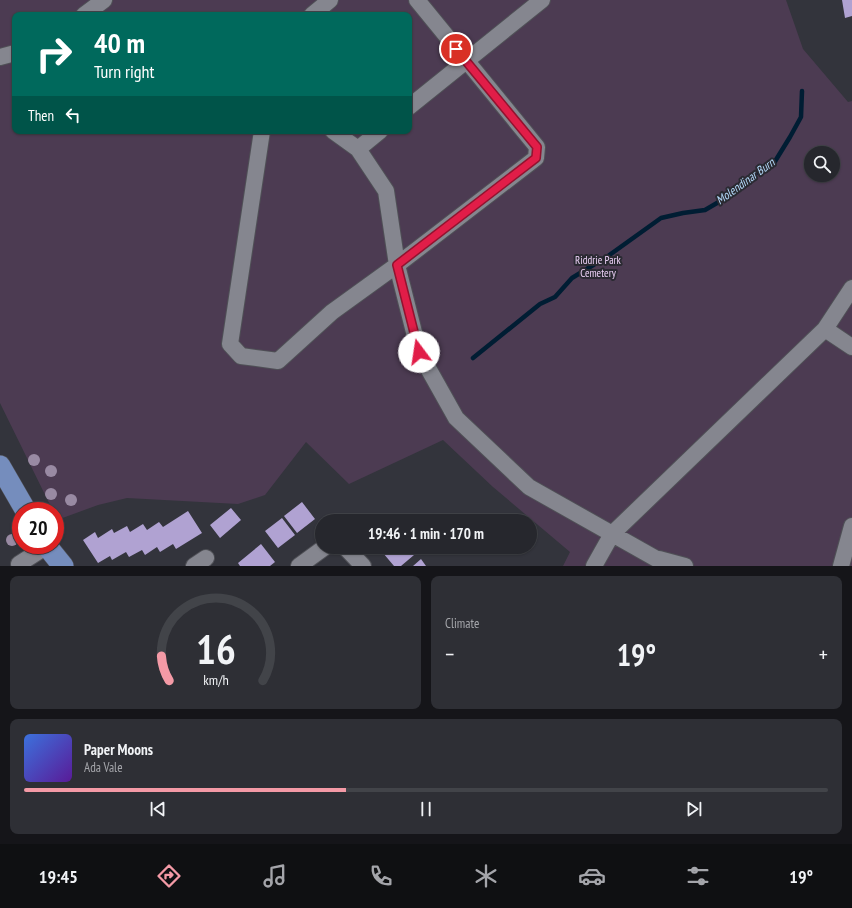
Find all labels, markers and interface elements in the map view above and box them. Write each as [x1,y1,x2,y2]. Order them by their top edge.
text: 40 m [94,24,145,61]
icon: right [28,28,80,80]
pin [439,32,473,66]
icon: arrive [445,38,467,60]
text: Turn right [94,60,154,83]
icon: left [62,104,84,126]
text: Then [28,106,54,125]
map controls [804,146,840,182]
button: search [804,146,840,182]
water label: Molendinar Burn [713,154,778,207]
park label: Riddrie Park Cemetery [575,253,622,280]
position arrow [398,331,440,373]
speed limit sign: 20 [12,502,64,554]
text: 19:46 · 1 min · 170 m [368,524,484,543]
text: Climate [445,615,479,632]
text: 16 [196,621,235,674]
text: 19° [617,635,656,674]
text: − [445,640,454,668]
text: + [819,640,828,668]
text: km/h [203,669,228,688]
text: Paper Moons [84,740,153,759]
text: Ada Vale [84,759,123,776]
icon: previous [147,798,169,820]
icon: pause [415,798,437,820]
icon: next [683,798,705,820]
icon: directions [155,862,183,890]
icon: music [261,862,289,890]
icon: phone [367,862,395,890]
icon: climate [472,862,500,890]
icon: car [578,862,606,890]
icon: filters [684,862,712,890]
text: 19:45 [39,865,78,888]
text: 19° [789,865,813,888]

